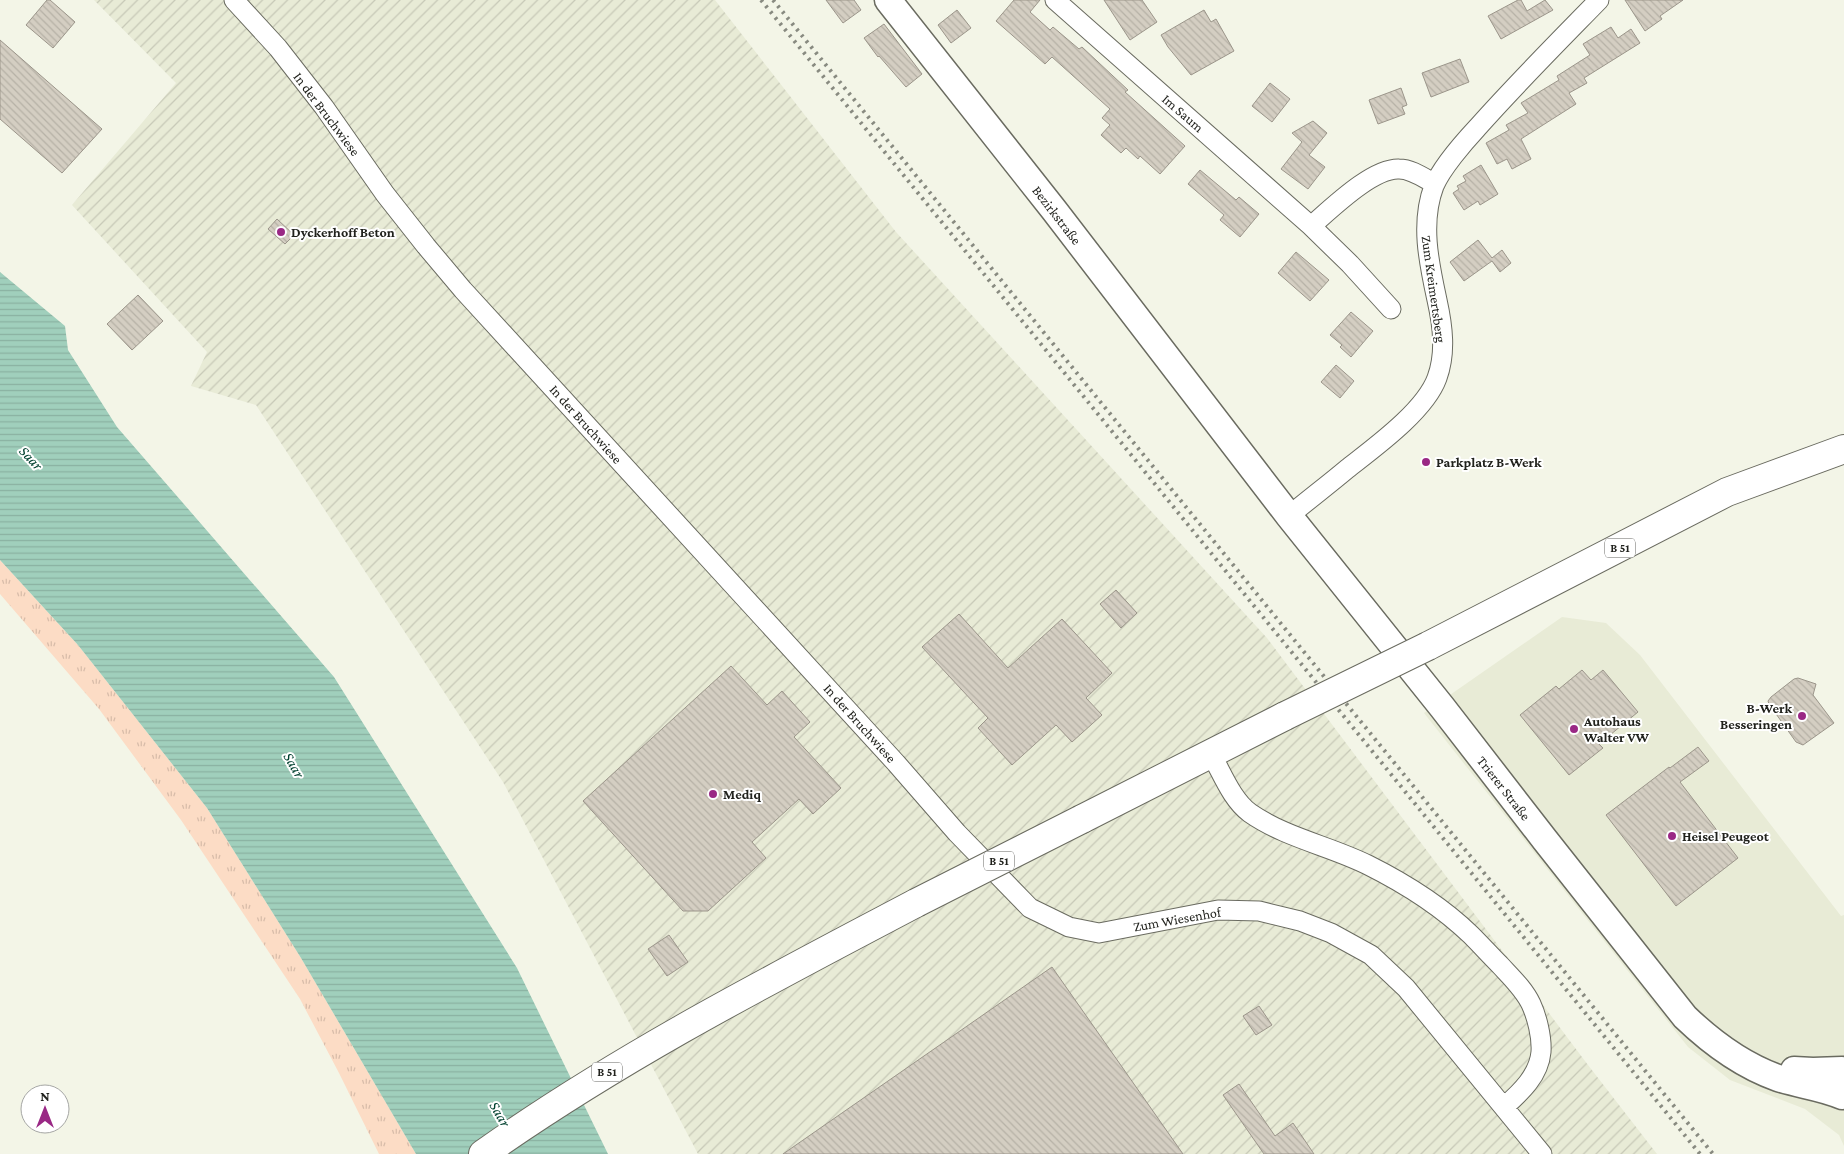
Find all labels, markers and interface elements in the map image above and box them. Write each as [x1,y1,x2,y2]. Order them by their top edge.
street label: In der Bruchwiese [290,69,364,159]
street label: Im Saum [1159,91,1207,135]
street label: Bezirkstraße [1029,182,1085,248]
place label: Dyckerhoff Beton [291,224,395,240]
marker: Dyckerhoff Beton [275,226,287,238]
street label: Zum Kreimertsberg [1419,234,1449,344]
street label: In der Bruchwiese [546,381,626,467]
water label: Saar [16,443,46,474]
place label: Parkplatz B-Werk [1436,454,1542,470]
marker: Parkplatz B-Werk [1420,456,1432,468]
road number: B 51 [1605,538,1635,558]
street label: In der Bruchwiese [820,680,900,766]
place label: B-Werk Besseringen [1720,700,1792,732]
marker: B-Werk Besseringen [1796,710,1808,722]
place label: Autohaus Walter VW [1583,713,1650,745]
marker: Autohaus Walter VW [1568,723,1580,735]
water label: Saar [280,750,308,781]
street label: Trierer Straße [1474,753,1534,823]
place label: Mediq [723,786,761,802]
marker: Mediq [707,788,719,800]
place label: Heisel Peugeot [1682,828,1770,844]
marker: Heisel Peugeot [1666,830,1678,842]
road number: B 51 [984,851,1014,870]
street label: Zum Wiesenhof [1132,903,1223,935]
road number: B 51 [592,1062,622,1082]
north arrow [20,1084,70,1134]
text: N [40,1088,50,1104]
water label: Saar [486,1099,514,1130]

